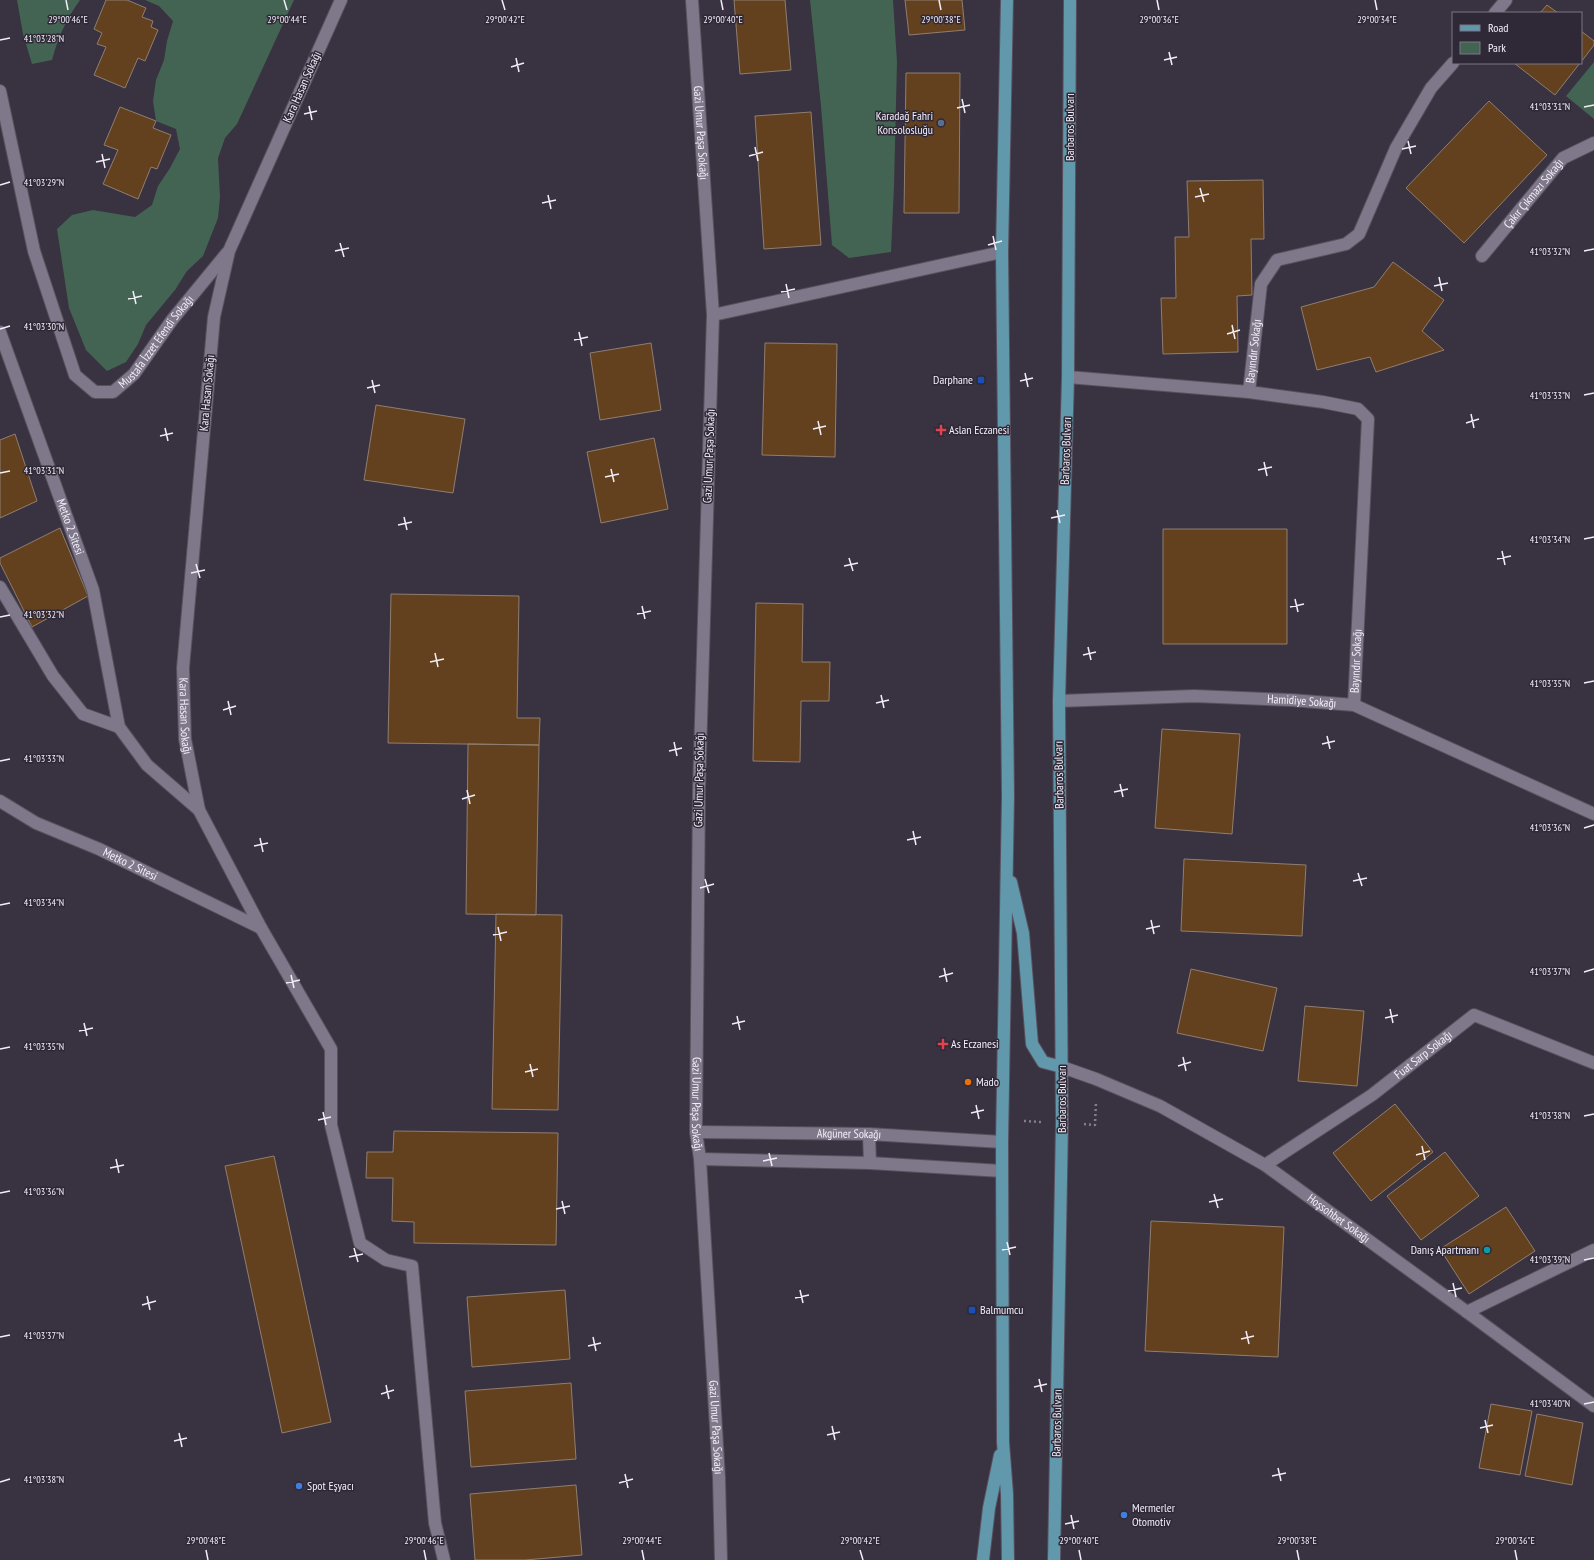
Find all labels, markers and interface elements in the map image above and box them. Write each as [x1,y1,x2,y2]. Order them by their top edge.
legend [1452,12,1582,64]
text: 29°00'46"E [48,13,88,26]
text: 29°00'44"E [267,13,307,26]
text: 29°00'42"E [485,13,525,26]
text: 29°00'40"E [703,13,743,26]
text: 29°00'38"E [921,13,961,26]
text: 29°00'36"E [1139,13,1179,26]
text: 29°00'34"E [1357,13,1397,26]
text: Road [1488,20,1508,35]
text: 41°03'28"N [24,32,64,45]
text: Park [1488,40,1506,55]
street label: Kara Hasan Sokağı [279,49,324,125]
street label: Gazi Umur Paşa Sokağı [691,85,712,180]
street label: Barbaros Bulvarı [1062,93,1077,161]
text: 41°03'31"N [1530,100,1570,113]
place label: Karadağ Fahri Konsolosluğu [876,108,933,137]
marker: Karadağ Fahri Konsolosluğu [936,118,946,128]
street label: Çakır Çıkmazı Sokağı [1500,155,1566,231]
text: 41°03'29"N [24,176,64,189]
text: 41°03'32"N [1530,245,1570,258]
street label: Mustafa İzzet Efendi Sokağı [115,292,196,391]
street label: Bayındır Sokağı [1242,318,1264,384]
text: 41°03'30"N [24,320,64,333]
street label: Kara Hasan Sokağı [196,354,217,432]
place label: Darphane [933,372,973,387]
marker: Darphane [976,375,986,385]
text: 41°03'33"N [1530,389,1570,402]
street label: Gazi Umur Paşa Sokağı [699,409,718,503]
street label: Barbaros Bulvarı [1057,417,1074,485]
place label: Aslan Eczanesi [949,422,1009,437]
marker: Aslan Eczanesi [936,425,946,435]
text: 41°03'31"N [24,464,64,477]
street label: Metko 2 Sitesi [54,496,88,557]
text: 41°03'34"N [1530,533,1570,546]
text: 41°03'32"N [24,608,64,621]
street label: Bayındır Sokağı [1347,629,1365,693]
text: 41°03'35"N [1530,677,1570,690]
street label: Kara Hasan Sokağı [176,678,196,755]
street label: Hamidiye Sokağı [1267,691,1337,711]
street label: Gazi Umur Paşa Sokağı [690,733,707,827]
street label: Barbaros Bulvarı [1050,741,1067,809]
text: 41°03'33"N [24,752,64,765]
text: 41°03'36"N [1530,821,1570,834]
street label: Metko 2 Sitesi [101,844,160,883]
text: 41°03'34"N [24,896,64,909]
text: 41°03'37"N [1530,965,1570,978]
street label: Fuat Sarp Sokağı [1391,1027,1455,1082]
place label: As Eczanesi [951,1036,999,1051]
marker: As Eczanesi [938,1039,948,1049]
text: 41°03'35"N [24,1040,64,1053]
street label: Gazi Umur Paşa Sokağı [689,1057,707,1152]
street label: Barbaros Bulvarı [1054,1065,1069,1133]
place label: Mado [976,1074,999,1089]
marker: Mado [963,1077,973,1087]
text: 41°03'38"N [1530,1109,1570,1122]
street label: Akgüner Sokağı [817,1125,882,1142]
text: 41°03'36"N [24,1185,64,1198]
street label: Hoşsohbet Sokağı [1305,1190,1373,1246]
place label: Danış Apartmanı [1411,1242,1479,1257]
marker: Danış Apartmanı [1482,1245,1492,1255]
text: 41°03'39"N [1530,1253,1570,1266]
place label: Balmumcu [980,1302,1024,1317]
marker: Balmumcu [967,1305,977,1315]
text: 41°03'37"N [24,1329,64,1342]
street label: Gazi Umur Paşa Sokağı [706,1380,727,1475]
street label: Barbaros Bulvarı [1048,1389,1065,1457]
text: 41°03'40"N [1530,1397,1570,1410]
text: 41°03'38"N [24,1473,64,1486]
place label: Spot Eşyacı [307,1478,354,1493]
marker: Spot Eşyacı [294,1481,304,1491]
place label: Mermerler Otomotiv [1132,1500,1176,1529]
marker: Mermerler Otomotiv [1119,1510,1129,1520]
text: 29°00'48"E [186,1534,226,1547]
text: 29°00'46"E [404,1534,444,1547]
text: 29°00'44"E [622,1534,662,1547]
text: 29°00'42"E [840,1534,880,1547]
text: 29°00'40"E [1059,1534,1099,1547]
text: 29°00'38"E [1277,1534,1317,1547]
text: 29°00'36"E [1495,1534,1535,1547]

